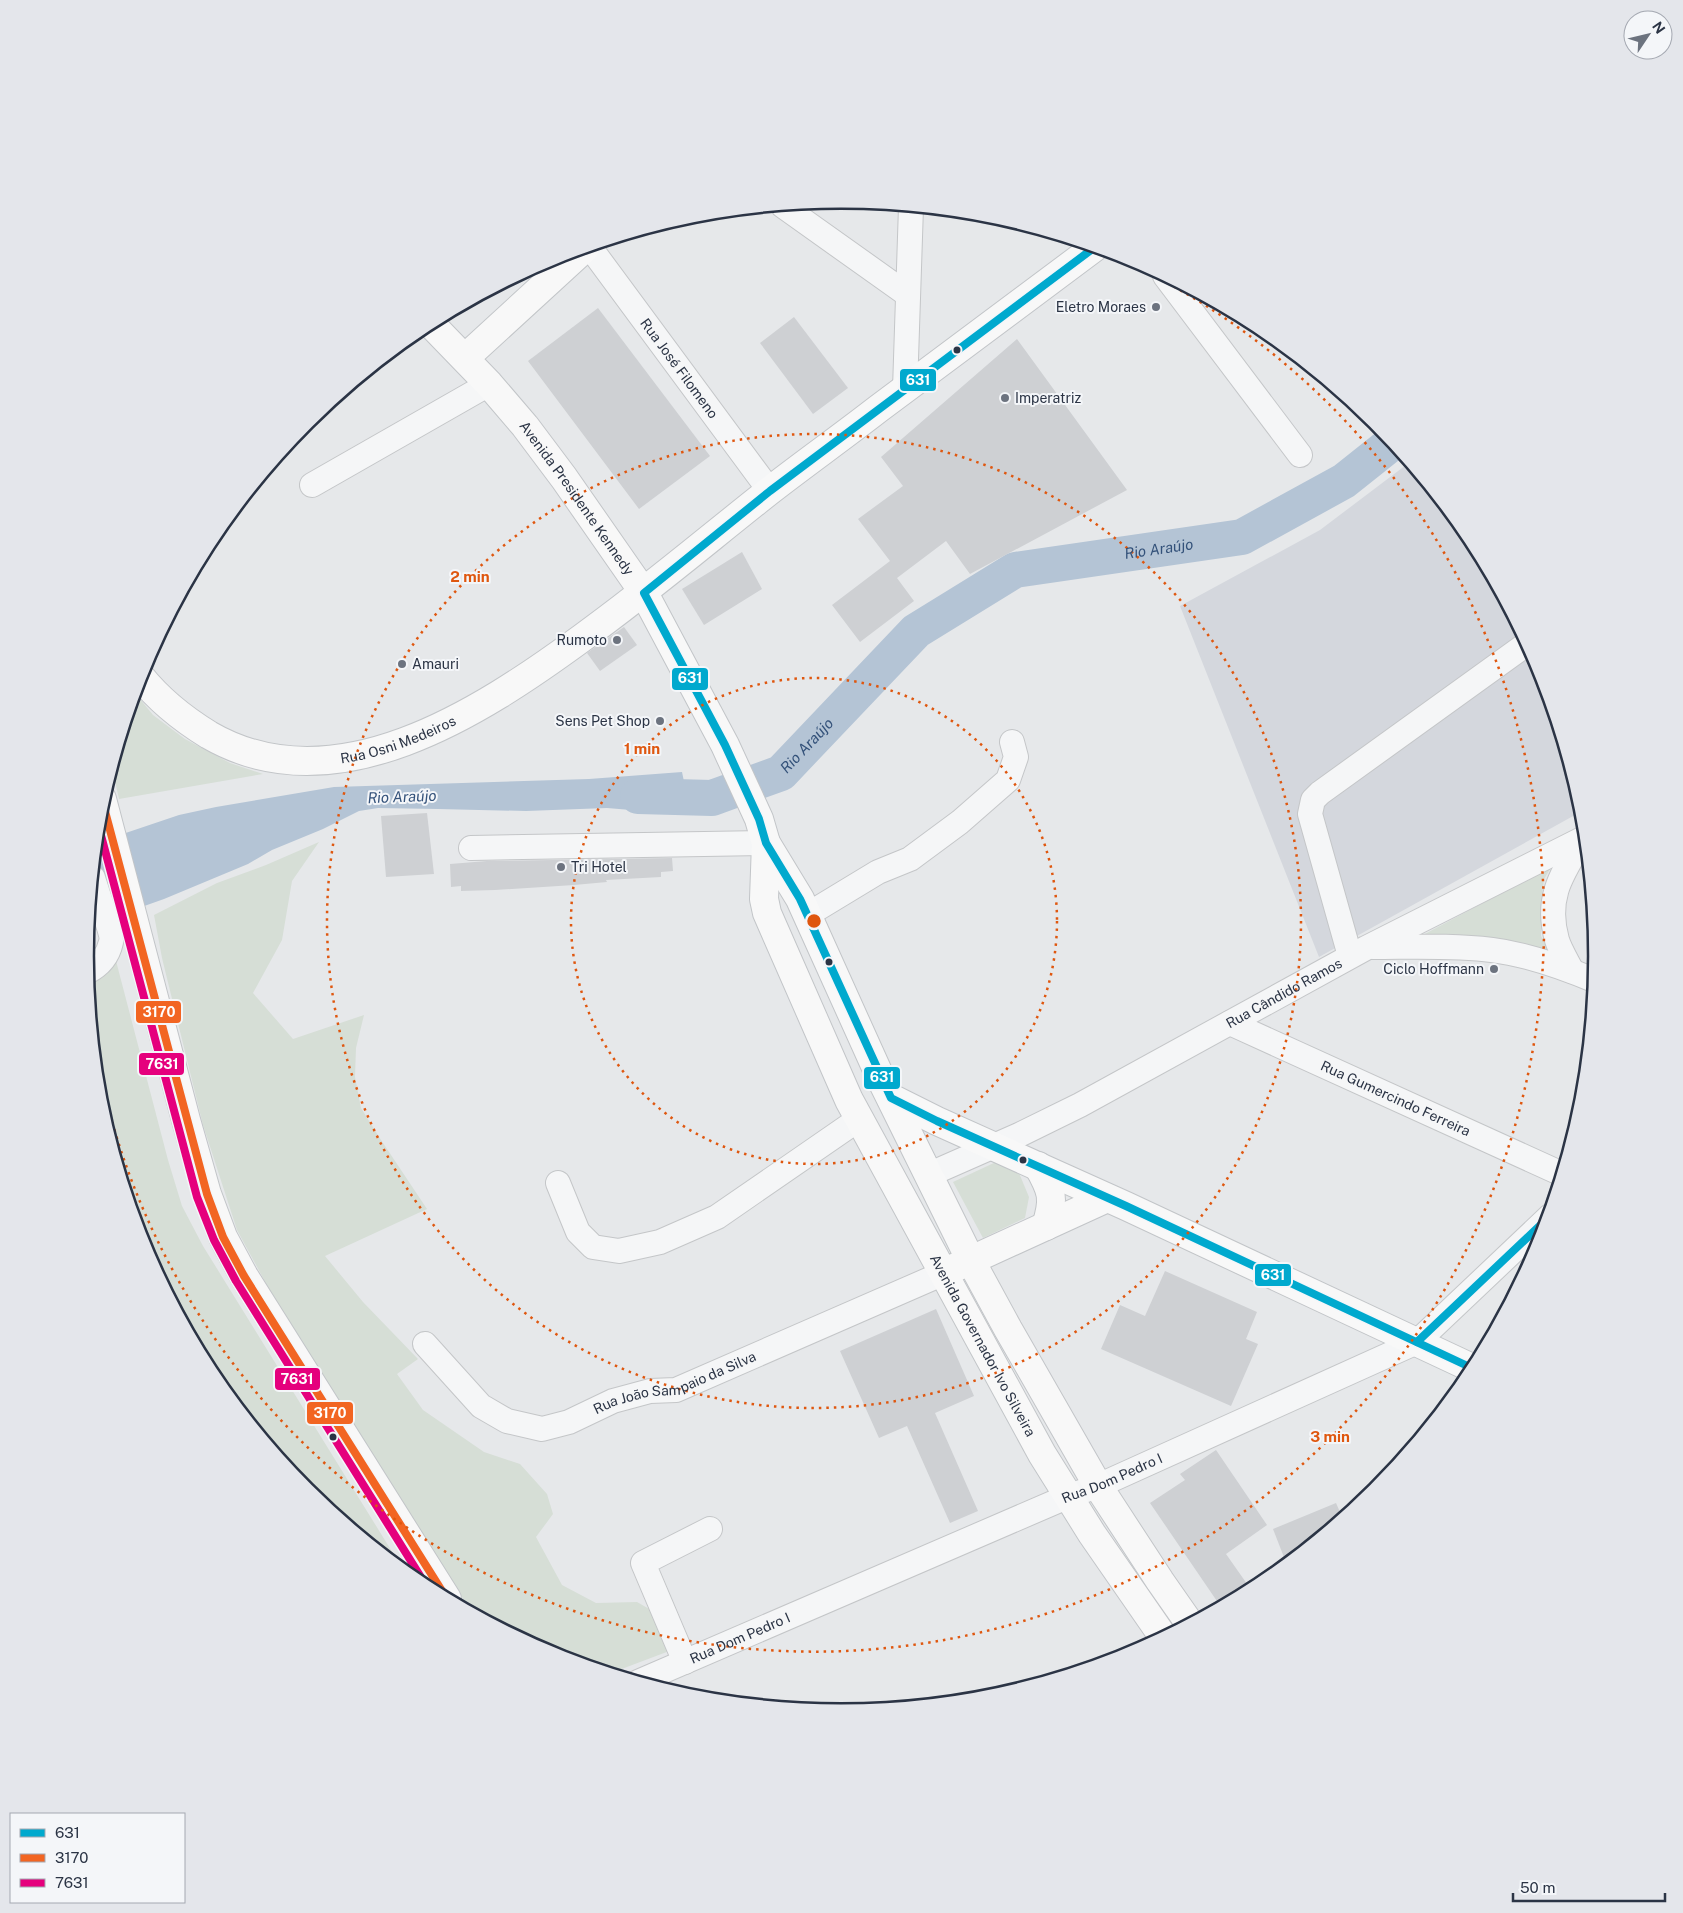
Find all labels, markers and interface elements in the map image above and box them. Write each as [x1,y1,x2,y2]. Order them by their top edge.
north arrow [1623,10,1673,60]
text: N [1649,18,1668,37]
place label: Eletro Moraes [1056,299,1146,315]
marker: Eletro Moraes [1150,301,1162,313]
street label: Rua José Filomeno [637,315,721,421]
unlabelled marker [952,345,962,355]
line badge: 631 [899,368,937,392]
text: 631 [906,372,930,388]
place label: Imperatriz [1015,390,1081,406]
marker: Imperatriz [999,392,1011,404]
street label: Avenida Presidente Kennedy [516,418,637,579]
water label: Rio Araújo [1123,535,1194,562]
text: 2 min [450,568,490,585]
place label: Rumoto [557,632,607,648]
marker: Rumoto [611,634,623,646]
place label: Amauri [412,656,459,672]
marker: Amauri [396,658,408,670]
line badge: 631 [671,667,709,691]
text: 631 [678,670,702,686]
street label: Rua Osni Medeiros [339,712,458,767]
place label: Sens Pet Shop [555,713,650,729]
marker: Sens Pet Shop [654,715,666,727]
water label: Rio Araújo [777,715,837,776]
text: 1 min [624,740,660,757]
water label: Rio Araújo [367,787,437,806]
place label: Tri Hotel [571,859,627,875]
marker: Tri Hotel [555,861,567,873]
centre of rings [805,912,823,930]
street label: Rua Cândido Ramos [1223,955,1345,1031]
unlabelled marker [824,957,834,967]
place label: Ciclo Hoffmann [1383,961,1484,977]
marker: Ciclo Hoffmann [1488,963,1500,975]
line badge: 3170 [135,1000,182,1024]
text: 3170 [143,1004,175,1020]
line badge: 7631 [138,1052,185,1076]
text: 7631 [145,1056,179,1072]
street label: Rua Gumercindo Ferreira [1318,1057,1473,1139]
line badge: 631 [863,1066,901,1090]
text: 631 [870,1069,894,1085]
unlabelled marker [1018,1155,1028,1165]
street label: Avenida Governador Ivo Silveira [927,1252,1039,1439]
line badge: 631 [1254,1263,1292,1287]
text: 631 [1261,1267,1285,1283]
street label: Rua João Sampaio da Silva [591,1348,758,1417]
line badge: 7631 [274,1367,321,1391]
text: 7631 [280,1371,314,1387]
line badge: 3170 [306,1401,354,1425]
text: 3170 [314,1405,346,1421]
text: 3 min [1310,1428,1350,1445]
unlabelled marker [328,1432,338,1442]
street label: Rua Dom Pedro I [1059,1450,1165,1506]
street label: Rua Dom Pedro I [687,1609,792,1667]
legend [10,1813,185,1903]
text: 631 [55,1824,80,1841]
text: 3170 [55,1849,88,1866]
scale bar [1513,1870,1666,1902]
text: 7631 [55,1874,89,1891]
text: 50 m [1520,1879,1555,1896]

